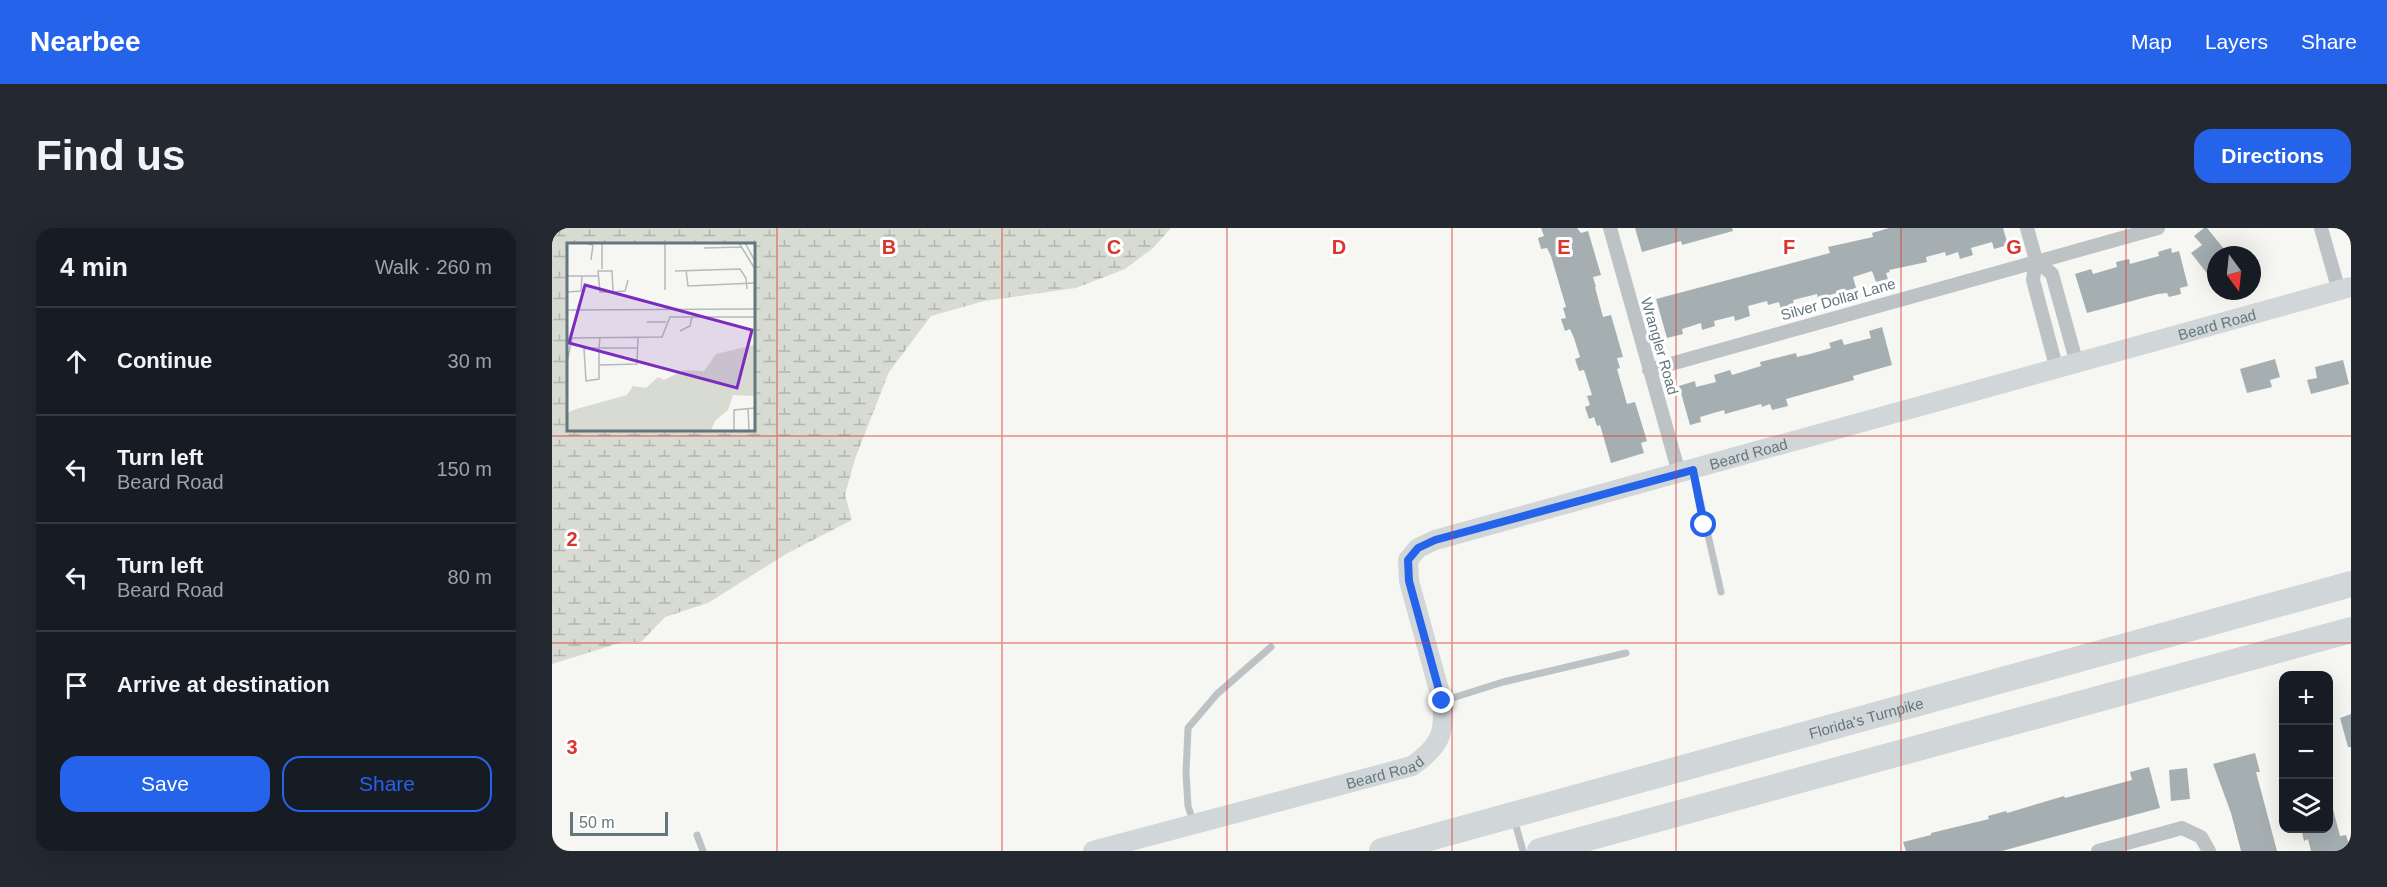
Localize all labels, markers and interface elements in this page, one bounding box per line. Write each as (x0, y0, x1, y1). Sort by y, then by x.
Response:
text: Nearbee (30, 26, 141, 57)
text: Map (2131, 30, 2172, 53)
text: Layers (2205, 30, 2268, 53)
text: Share (2301, 30, 2357, 53)
button: Directions (2194, 129, 2351, 183)
text: Find us (36, 132, 185, 179)
text: B (882, 236, 896, 258)
text: C (1107, 236, 1121, 258)
text: D (1332, 236, 1346, 258)
text: E (1557, 236, 1571, 258)
text: F (1783, 236, 1795, 258)
text: G (2006, 236, 2022, 258)
inset map (567, 243, 754, 430)
north arrow (2207, 246, 2261, 300)
text: 4 min (60, 252, 128, 282)
text: Walk · 260 m (375, 256, 492, 278)
street label: Silver Dollar Lane (1779, 275, 1897, 323)
street label: Wrangler Road (1638, 295, 1682, 397)
street label: Beard Road (2176, 305, 2258, 343)
icon: ahead (60, 345, 93, 378)
text: Continue (117, 348, 212, 373)
text: 30 m (448, 350, 492, 372)
street label: Beard Road (1707, 435, 1789, 472)
text: Turn left (117, 445, 203, 470)
icon: left (60, 453, 93, 486)
text: 150 m (436, 458, 492, 480)
text: Beard Road (117, 471, 224, 493)
route start (1690, 511, 1716, 537)
text: 2 (566, 528, 578, 550)
text: Turn left (117, 553, 203, 578)
icon: left (60, 561, 93, 594)
text: 80 m (448, 566, 492, 588)
text: Beard Road (117, 579, 224, 601)
icon: arrive (60, 669, 93, 702)
map controls (2279, 671, 2333, 833)
button: + (2279, 671, 2333, 725)
text: Arrive at destination (117, 672, 330, 697)
route end (1428, 687, 1454, 713)
street label: Florida's Turnpike (1807, 694, 1925, 742)
button: − (2279, 725, 2333, 779)
text: 3 (566, 736, 578, 758)
street label: Beard Road (1344, 752, 1427, 792)
button: Save (60, 756, 270, 812)
button: Share (282, 756, 492, 812)
button: layers (2279, 779, 2333, 833)
scale bar (570, 809, 668, 836)
text: 50 m (579, 814, 615, 831)

